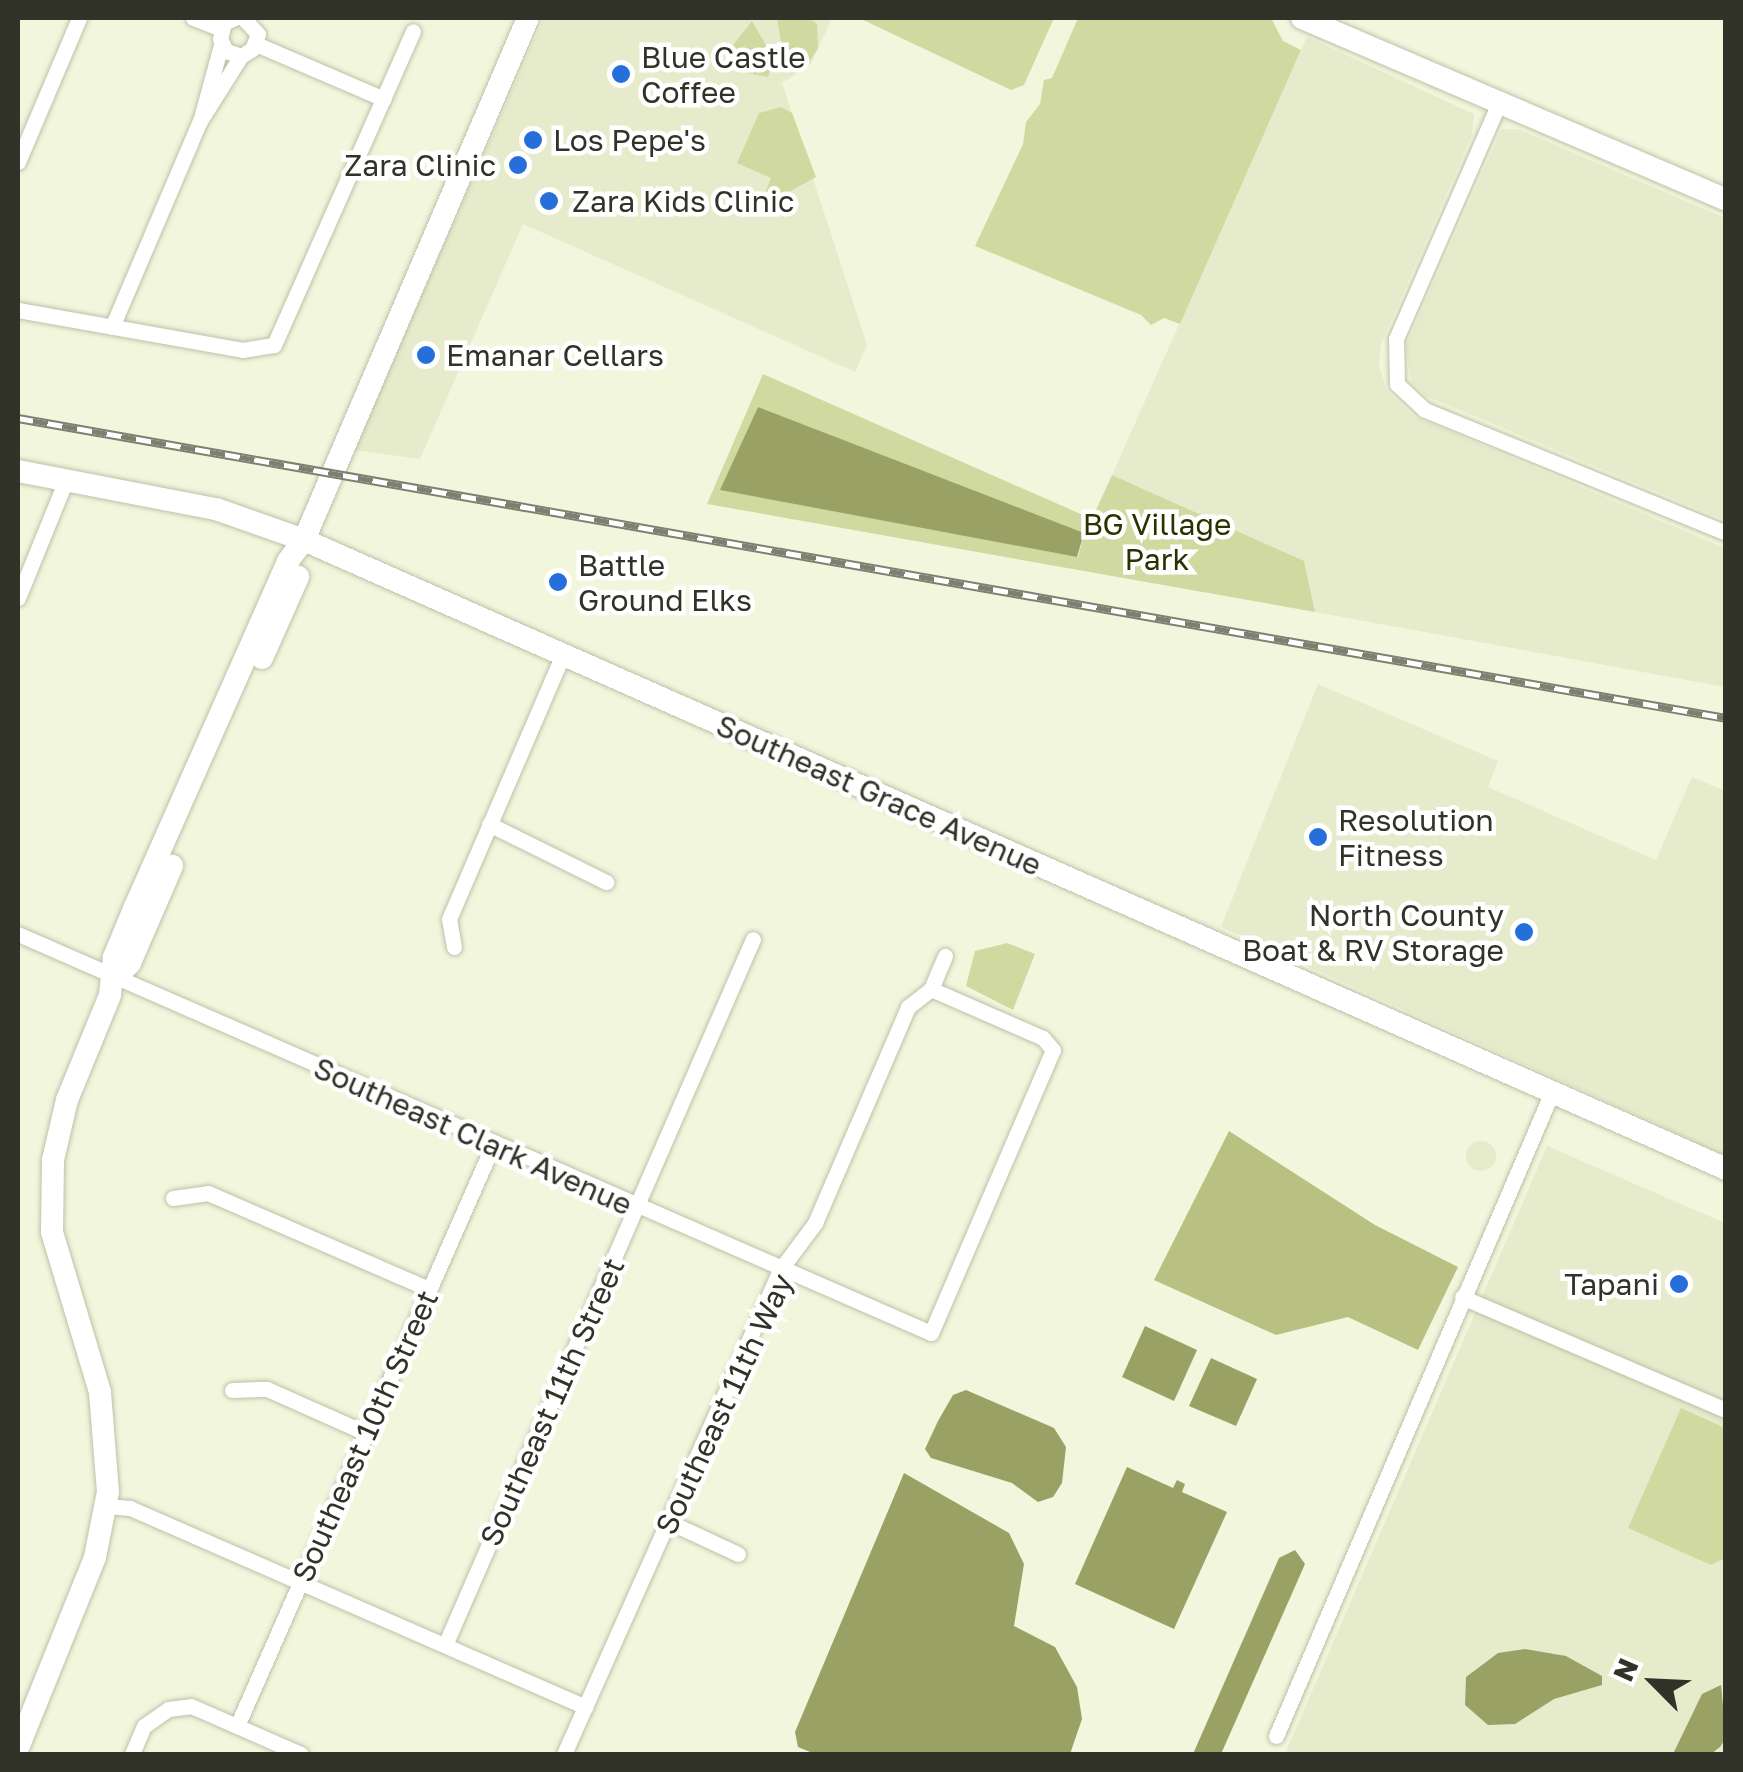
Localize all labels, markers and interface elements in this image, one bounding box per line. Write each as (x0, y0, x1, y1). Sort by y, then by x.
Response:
place label: Blue Castle Coffee (641, 39, 806, 110)
marker: Blue Castle Coffee (610, 63, 632, 85)
place label: Los Pepe's (553, 122, 706, 158)
marker: Los Pepe's (522, 129, 544, 151)
place label: Zara Clinic (344, 147, 496, 183)
marker: Zara Clinic (505, 152, 531, 178)
place label: Zara Kids Clinic (572, 183, 794, 219)
marker: Zara Kids Clinic (536, 188, 562, 214)
place label: Emanar Cellars (446, 337, 664, 373)
marker: Emanar Cellars (415, 344, 437, 366)
park label: BG Village Park (1083, 506, 1231, 576)
place label: Battle Ground Elks (578, 547, 752, 618)
marker: Battle Ground Elks (547, 571, 569, 593)
street label: Southeast Grace Avenue (711, 707, 1047, 883)
place label: Resolution Fitness (1338, 802, 1494, 872)
marker: Resolution Fitness (1307, 826, 1329, 848)
place label: North County Boat & RV Storage (1242, 897, 1504, 968)
marker: North County Boat & RV Storage (1513, 921, 1535, 943)
street label: Southeast Clark Avenue (308, 1049, 638, 1223)
street label: Southeast 11th Street (472, 1252, 632, 1552)
place label: Tapani (1564, 1266, 1659, 1302)
street label: Southeast 11th Way (648, 1268, 800, 1540)
marker: Tapani (1668, 1273, 1690, 1295)
street label: Southeast 10th Street (284, 1285, 446, 1587)
north arrow (1603, 1632, 1703, 1732)
text: N (1606, 1653, 1645, 1686)

